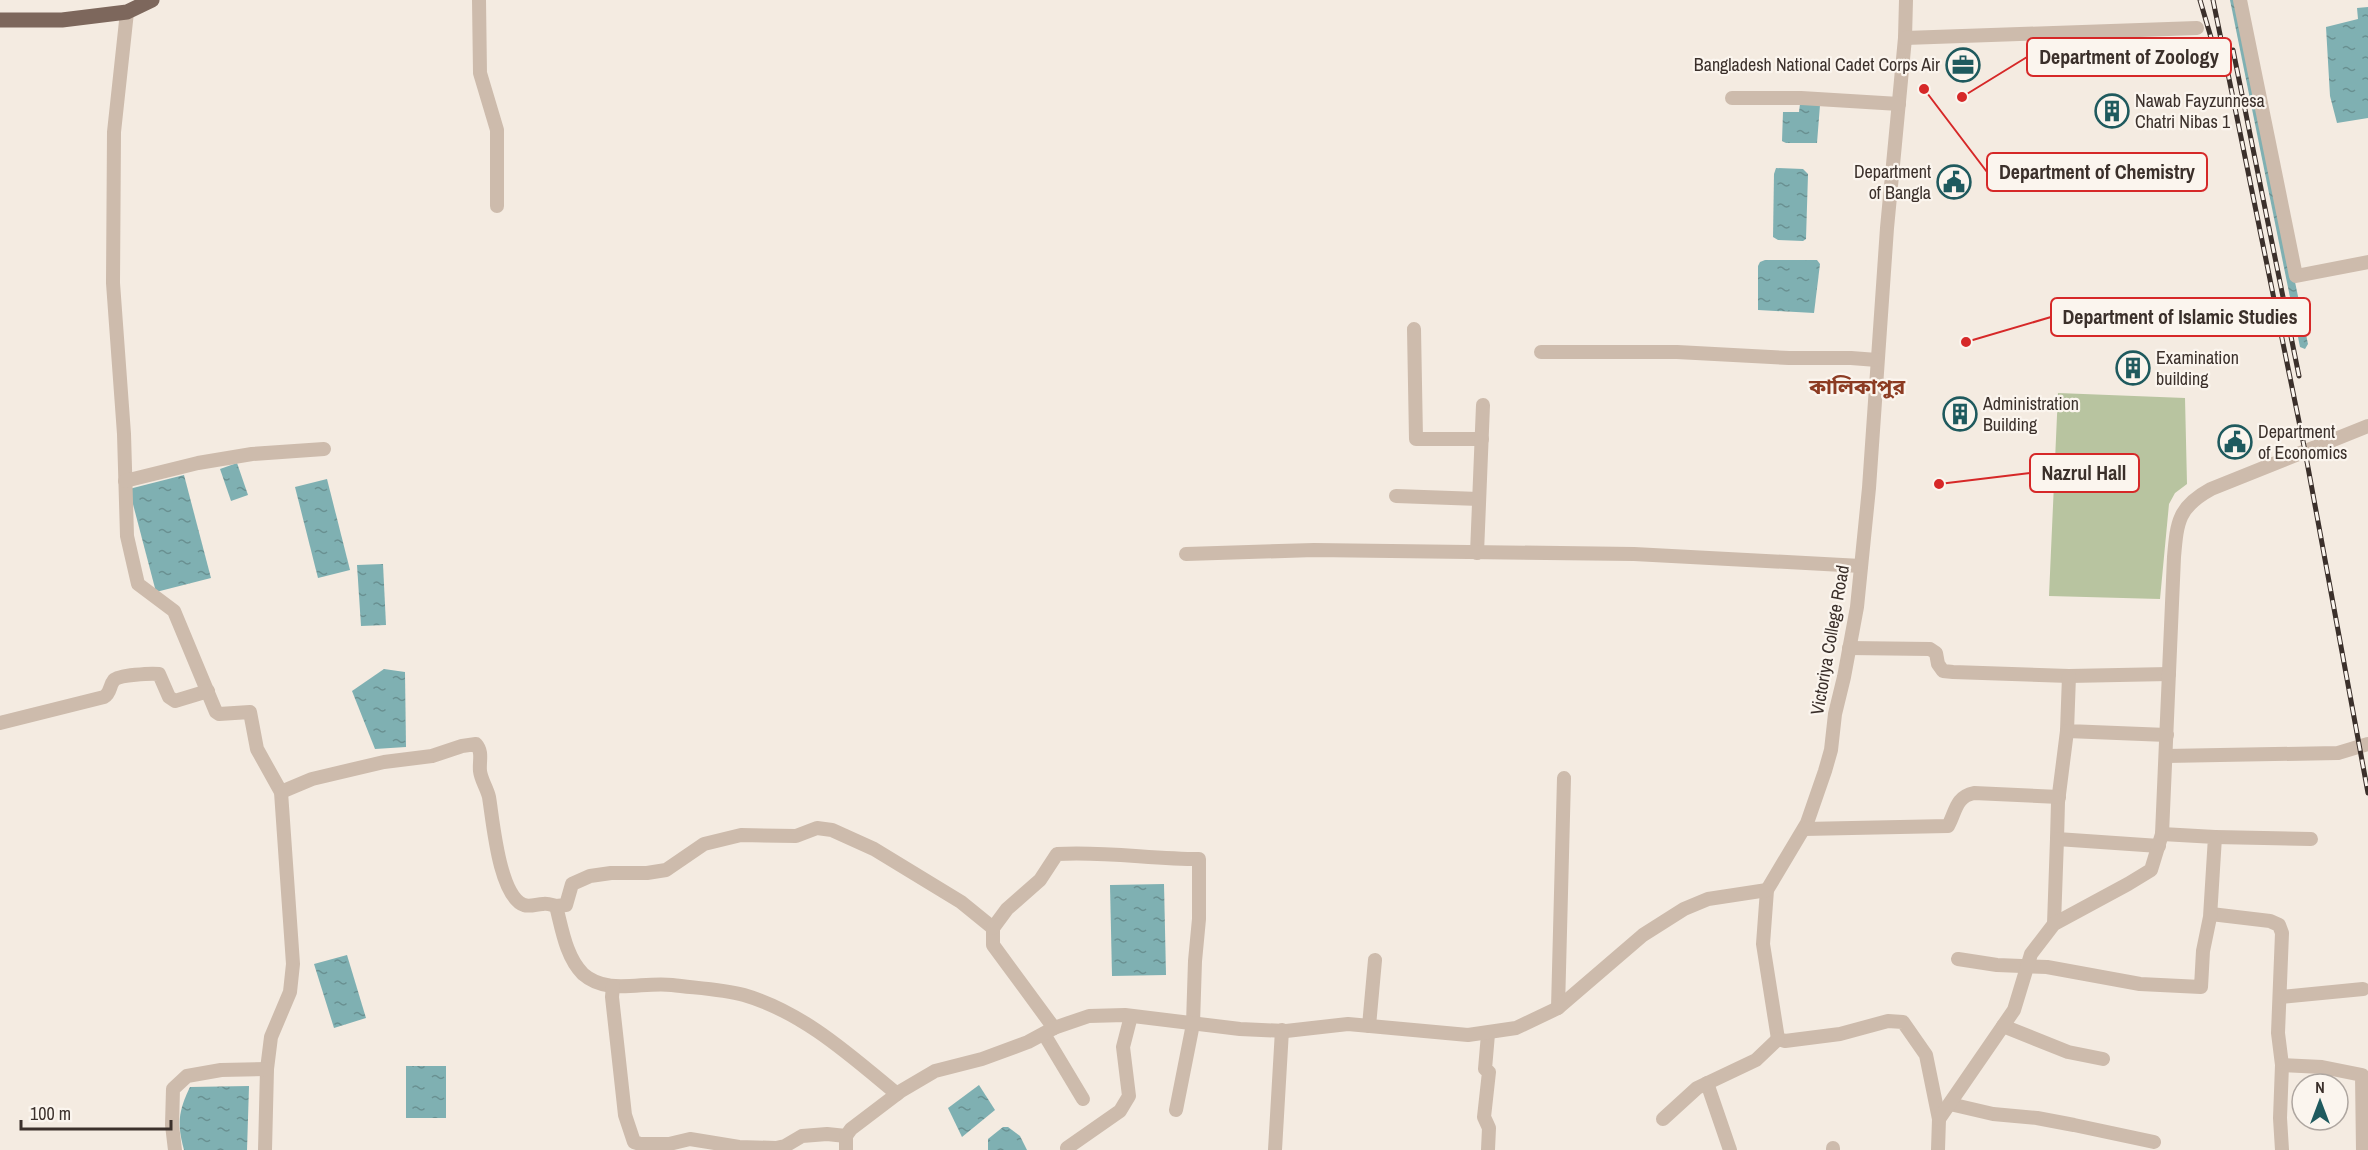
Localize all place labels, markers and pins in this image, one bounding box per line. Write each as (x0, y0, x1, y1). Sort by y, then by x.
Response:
callout: Department of Zoology (2027, 38, 2231, 76)
office icon: Bangladesh National Cadet Corps Air (1945, 47, 1981, 83)
place label: Bangladesh National Cadet Corps Air (1694, 52, 1940, 77)
place label: Nawab Fayzunnesa Chatri Nibas 1 (2135, 88, 2265, 134)
building icon: Nawab Fayzunnesa Chatri Nibas 1 (2094, 93, 2130, 129)
callout: Department of Chemistry (1987, 153, 2207, 191)
place label: Department of Bangla (1854, 159, 1931, 205)
public building icon: Department of Bangla (1936, 164, 1972, 200)
callout: Department of Islamic Studies (2051, 298, 2310, 336)
place label: Examination building (2156, 345, 2239, 391)
building icon: Examination building (2115, 350, 2151, 386)
place label: Administration Building (1982, 391, 2079, 437)
building icon: Administration Building (1942, 396, 1978, 432)
place label: Department of Economics (2258, 419, 2347, 465)
public building icon: Department of Economics (2217, 424, 2253, 460)
callout: Nazrul Hall (2030, 454, 2139, 492)

